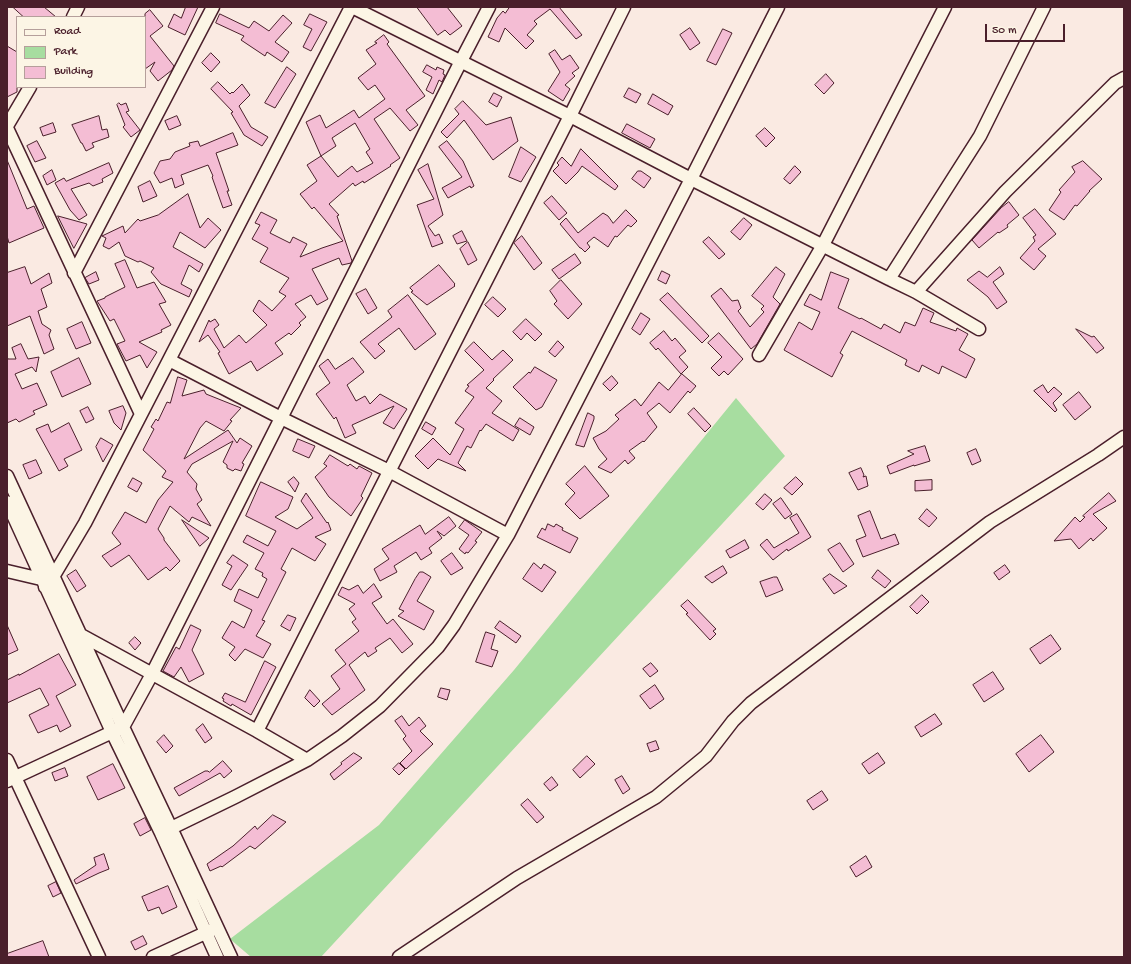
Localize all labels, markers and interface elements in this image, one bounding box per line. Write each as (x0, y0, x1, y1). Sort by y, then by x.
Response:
legend (16, 16, 146, 88)
scale bar (987, 16, 1067, 42)
text: 50 m (992, 24, 1017, 38)
text: Road (54, 25, 80, 39)
text: Park (54, 45, 77, 59)
text: Building (54, 65, 93, 79)

